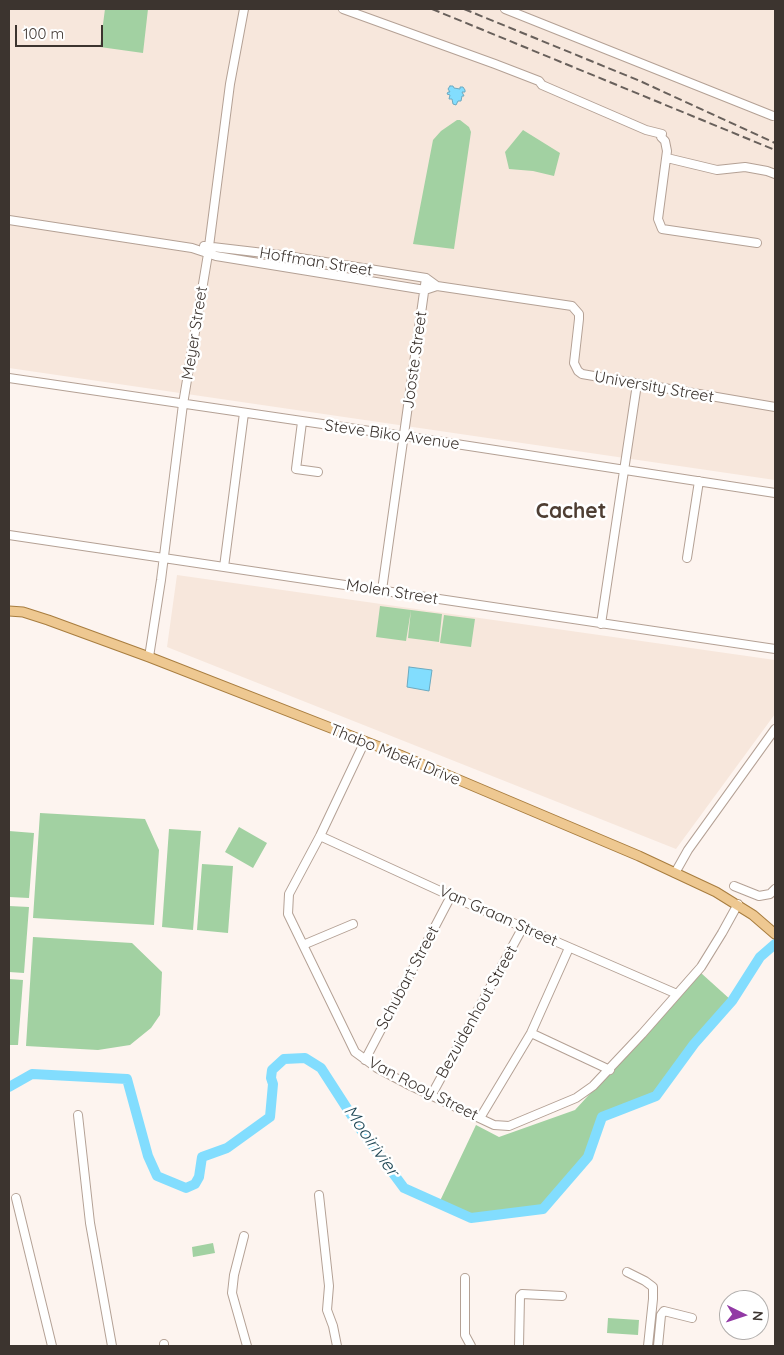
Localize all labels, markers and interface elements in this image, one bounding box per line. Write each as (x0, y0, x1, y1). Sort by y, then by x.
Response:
scale bar (18, 15, 105, 47)
text: 100 m (23, 24, 64, 43)
street label: Hoffman Street (258, 244, 374, 280)
street label: Meyer Street (178, 285, 212, 381)
street label: Jooste Street (399, 310, 431, 410)
street label: University Street (593, 367, 715, 407)
street label: Steve Biko Avenue (323, 416, 461, 454)
district label: Cachet (536, 499, 606, 525)
street label: Molen Street (345, 575, 439, 609)
street label: Thabo Mbeki Drive (327, 720, 463, 790)
street label: Van Graan Street (436, 881, 560, 951)
street label: Schubart Street (373, 923, 443, 1033)
street label: Bezuidenhout Street (432, 942, 522, 1082)
street label: Van Rooy Street (365, 1053, 481, 1125)
water label: Mooirivier (339, 1101, 403, 1181)
north arrow (719, 1290, 769, 1340)
text: N (749, 1310, 767, 1322)

